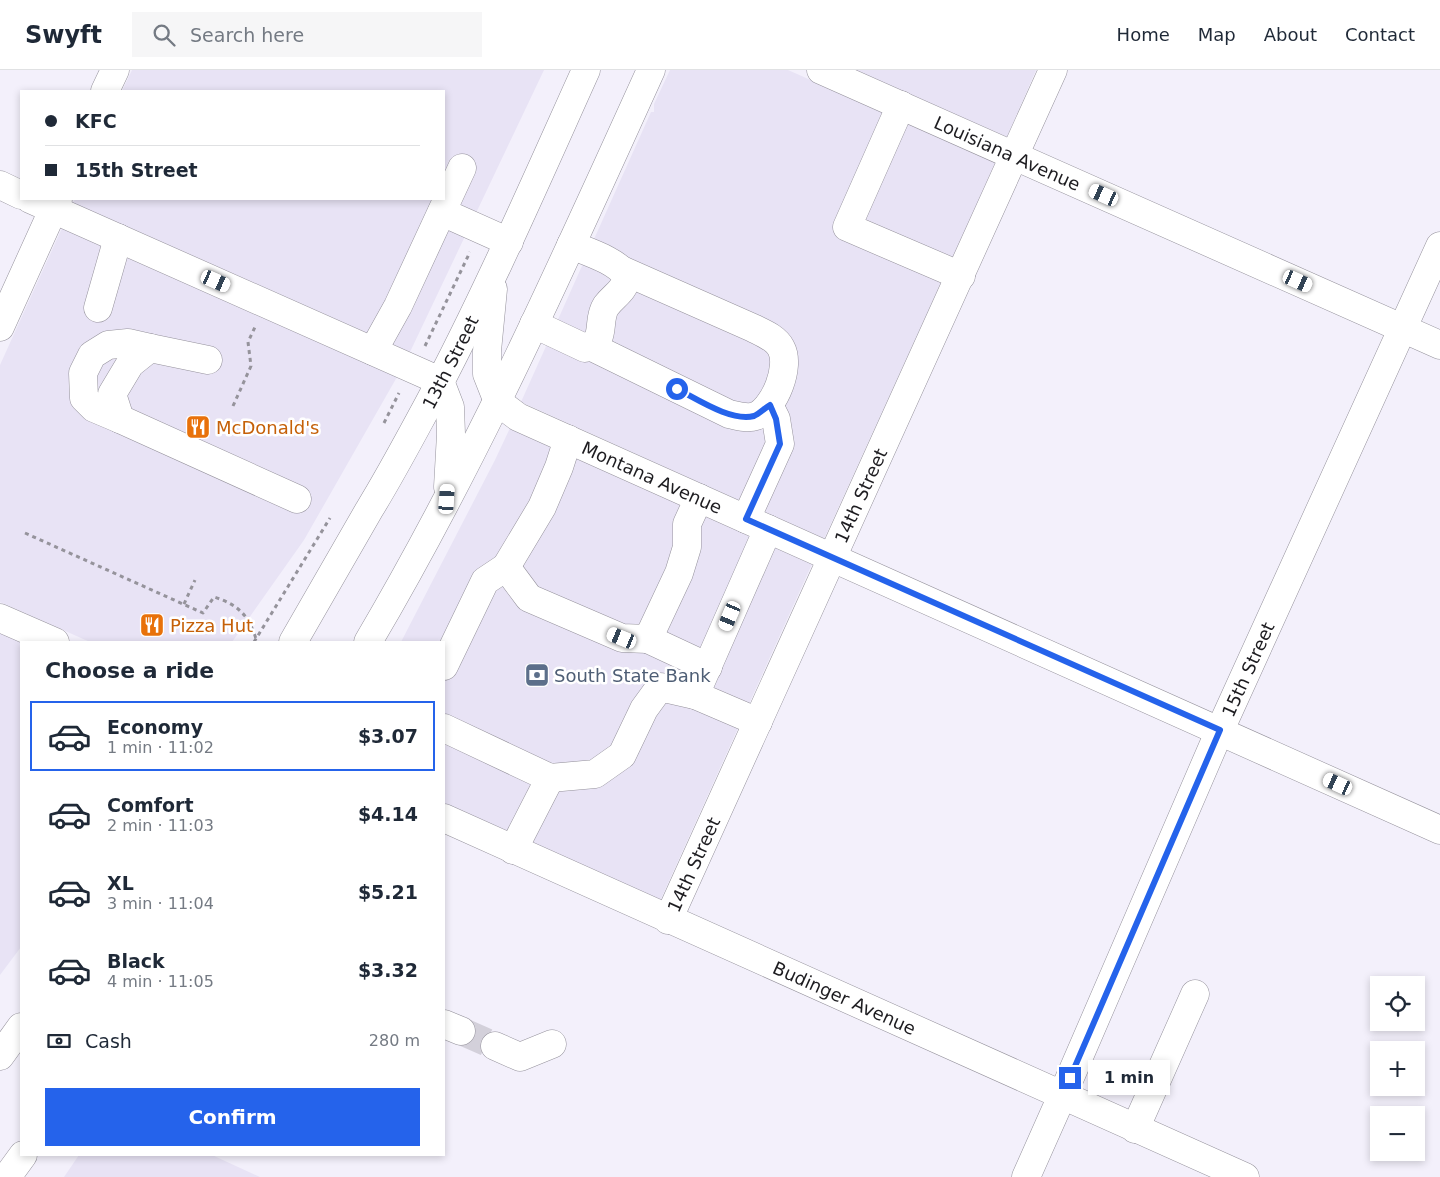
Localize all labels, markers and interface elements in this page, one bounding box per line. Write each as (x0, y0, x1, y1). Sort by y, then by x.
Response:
search box (132, 12, 482, 57)
text: Swyft (25, 21, 102, 49)
icon: search (150, 21, 178, 49)
text: Search here (190, 24, 304, 46)
text: Home (1117, 24, 1170, 45)
text: Map (1198, 24, 1236, 45)
text: About (1264, 24, 1317, 45)
text: Contact (1345, 24, 1415, 45)
text: KFC (75, 110, 117, 132)
street label: Louisiana Avenue (931, 111, 1084, 194)
text: 15th Street (75, 159, 198, 181)
car (1087, 182, 1120, 208)
car (199, 268, 232, 294)
car (1281, 268, 1314, 294)
street label: 13th Street (417, 312, 482, 412)
route start (666, 378, 688, 400)
restaurant icon: McDonald's (185, 414, 211, 440)
place label: McDonald's (216, 417, 320, 438)
street label: Montana Avenue (579, 437, 725, 518)
street label: 14th Street (830, 445, 891, 546)
car (438, 484, 455, 514)
car (717, 599, 742, 633)
restaurant icon: Pizza Hut (139, 612, 165, 638)
place label: Pizza Hut (170, 615, 253, 636)
street label: 15th Street (1217, 619, 1278, 720)
car (605, 625, 638, 651)
text: Choose a ride (45, 658, 214, 683)
bank icon: South State Bank (524, 662, 550, 688)
place label: South State Bank (554, 665, 711, 686)
icon: car (47, 714, 92, 759)
text: Economy (107, 716, 203, 738)
text: $3.07 (358, 725, 418, 747)
text: 1 min · 11:02 (107, 738, 214, 757)
car (1321, 771, 1354, 797)
icon: car (47, 792, 92, 837)
text: Comfort (107, 794, 194, 816)
text: $4.14 (358, 803, 418, 825)
street label: 14th Street (663, 814, 724, 915)
text: 2 min · 11:03 (107, 816, 214, 835)
icon: car (47, 870, 92, 915)
text: XL (107, 872, 134, 894)
text: $5.21 (358, 881, 418, 903)
text: 3 min · 11:04 (107, 894, 214, 913)
icon: car (47, 948, 92, 993)
text: Black (107, 950, 165, 972)
street label: Budinger Avenue (770, 956, 919, 1039)
text: $3.32 (358, 959, 418, 981)
text: 4 min · 11:05 (107, 972, 214, 991)
map controls (1370, 976, 1425, 1161)
button: locate (1370, 976, 1425, 1031)
icon: cash (45, 1027, 73, 1055)
text: Cash (85, 1030, 132, 1052)
text: 280 m (369, 1031, 420, 1050)
button: + (1370, 1041, 1425, 1096)
callout: 1 min (1088, 1060, 1170, 1096)
route end (1059, 1067, 1081, 1089)
text: 1 min (1104, 1068, 1154, 1087)
button: Confirm (45, 1088, 420, 1146)
button: − (1370, 1106, 1425, 1161)

